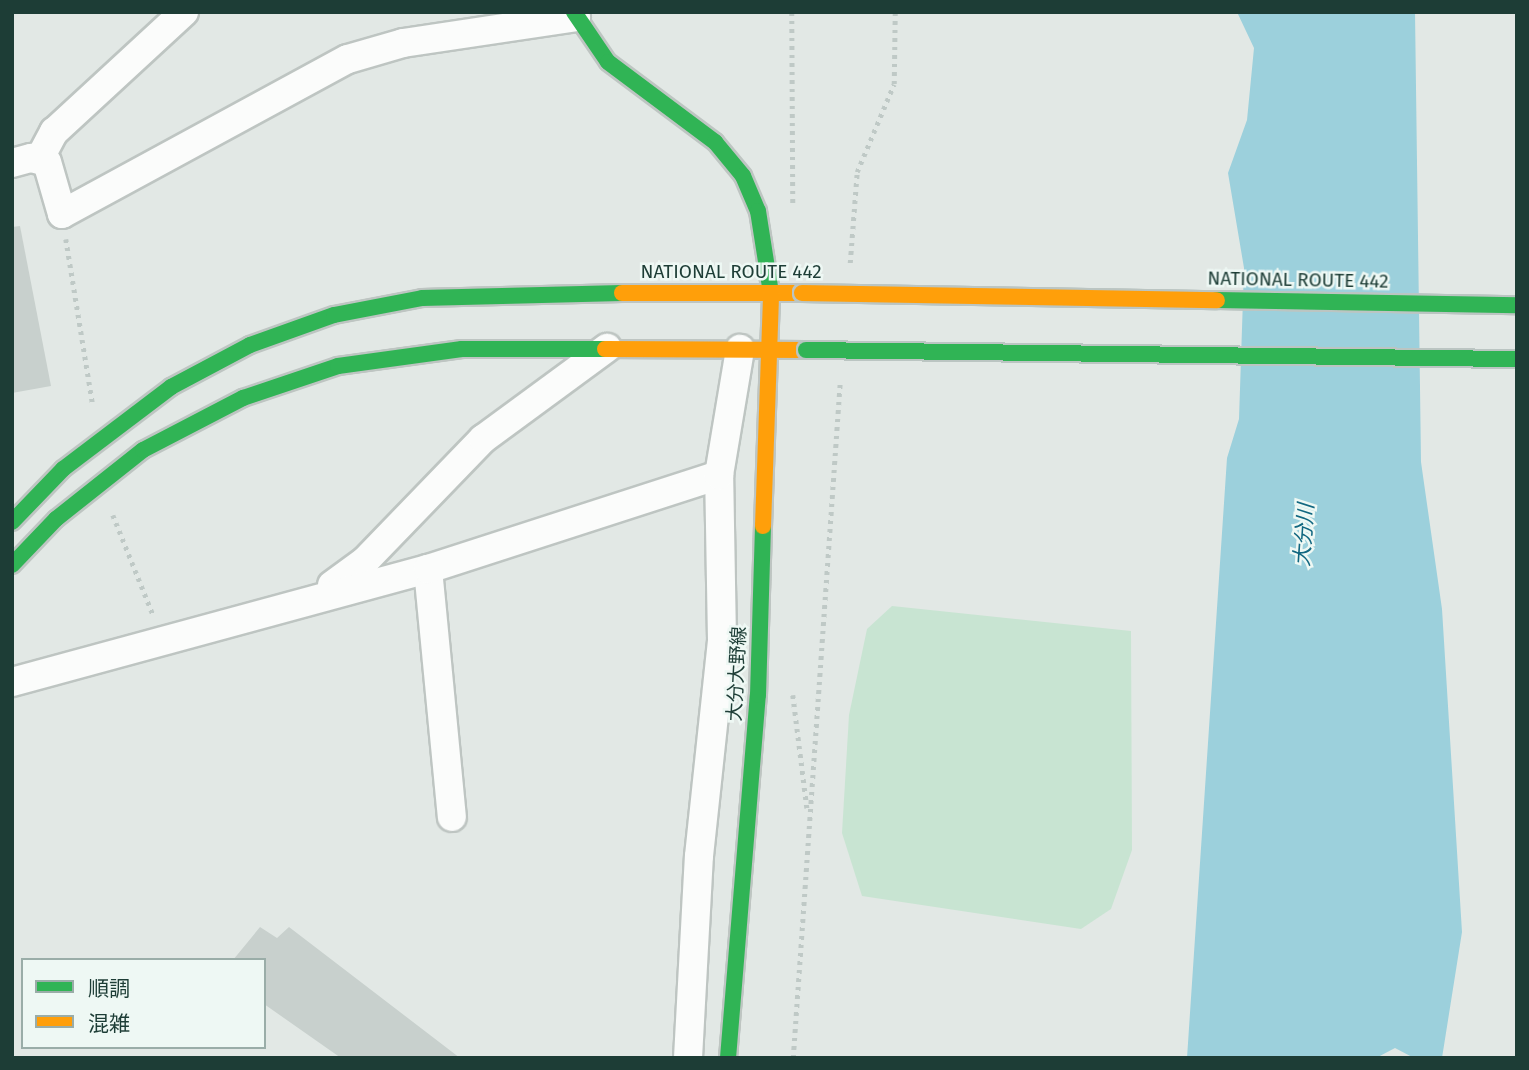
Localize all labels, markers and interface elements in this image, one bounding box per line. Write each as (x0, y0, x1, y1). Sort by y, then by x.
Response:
street label: NATIONAL ROUTE 442 (640, 261, 822, 283)
street label: NATIONAL ROUTE 442 (1207, 267, 1389, 293)
water label: 大分川 (1289, 503, 1319, 567)
street label: 大分大野線 (723, 626, 751, 722)
legend (21, 958, 266, 1049)
text: 順調 (88, 976, 130, 1002)
text: 混雑 (88, 1011, 130, 1037)

